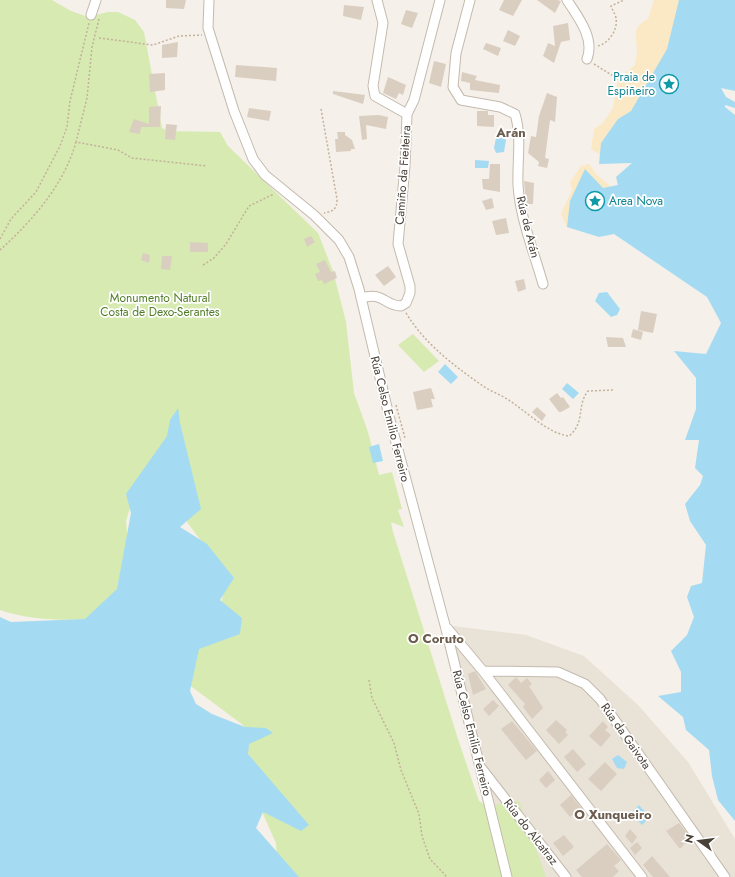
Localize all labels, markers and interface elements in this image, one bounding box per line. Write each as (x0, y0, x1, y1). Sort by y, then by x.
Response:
place label: Praia de Espiñeiro (608, 68, 655, 100)
place icon: Praia de Espiñeiro (658, 73, 680, 95)
district label: Arán (495, 123, 526, 142)
street label: Camiño da Fieiteira (391, 124, 415, 225)
place icon: Area Nova (584, 190, 606, 212)
place label: Area Nova (609, 192, 663, 210)
street label: Rúa de Arán (512, 194, 544, 260)
park label: Monumento Natural Costa de Dexo-Serantes (100, 289, 220, 321)
street label: Rúa Celso Emilio Ferreiro (366, 354, 414, 484)
district label: O Coruto (408, 629, 464, 648)
street label: Rúa Celso Emilio Ferreiro (448, 668, 496, 798)
street label: Rúa da Gaivota (597, 699, 656, 773)
street label: Rúa do Alcatraz (499, 795, 563, 869)
district label: O Xunqueiro (574, 805, 652, 824)
north arrow (679, 821, 719, 861)
text: N (680, 832, 698, 845)

